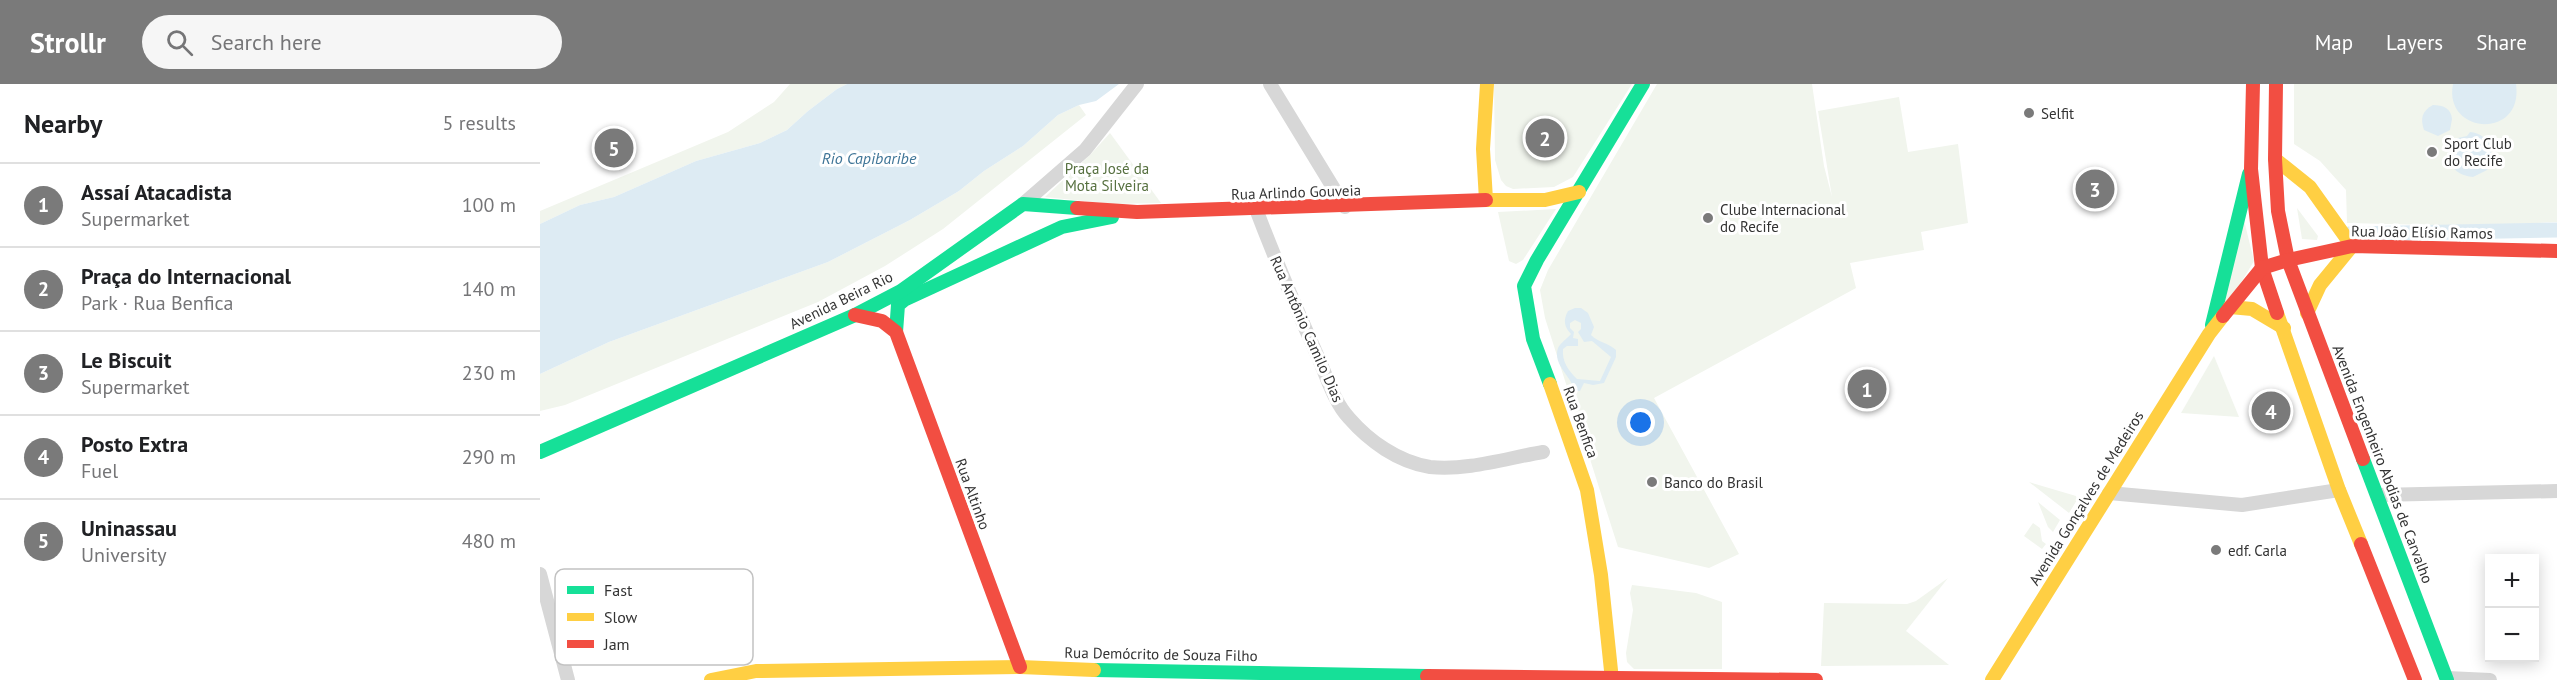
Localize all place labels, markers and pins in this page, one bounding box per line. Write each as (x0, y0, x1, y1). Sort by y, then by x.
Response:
place label: Selfit (2041, 104, 2074, 123)
marker: Selfit (2022, 106, 2036, 120)
pin: 2 (1526, 116, 1564, 160)
pin: 5 (594, 126, 634, 170)
place label: Sport Club do Recife (2444, 134, 2512, 170)
marker: Sport Club do Recife (2425, 145, 2439, 159)
pin: 3 (2076, 166, 2114, 212)
place label: Clube Internacional do Recife (1720, 200, 1846, 236)
marker: Clube Internacional do Recife (1701, 211, 1715, 225)
pin: 1 (1848, 366, 1886, 412)
pin: 4 (2252, 388, 2290, 434)
place label: Banco do Brasil (1664, 473, 1764, 492)
marker: Banco do Brasil (1645, 475, 1659, 489)
place label: edf. Carla (2228, 541, 2287, 560)
marker: edf. Carla (2209, 543, 2223, 557)

